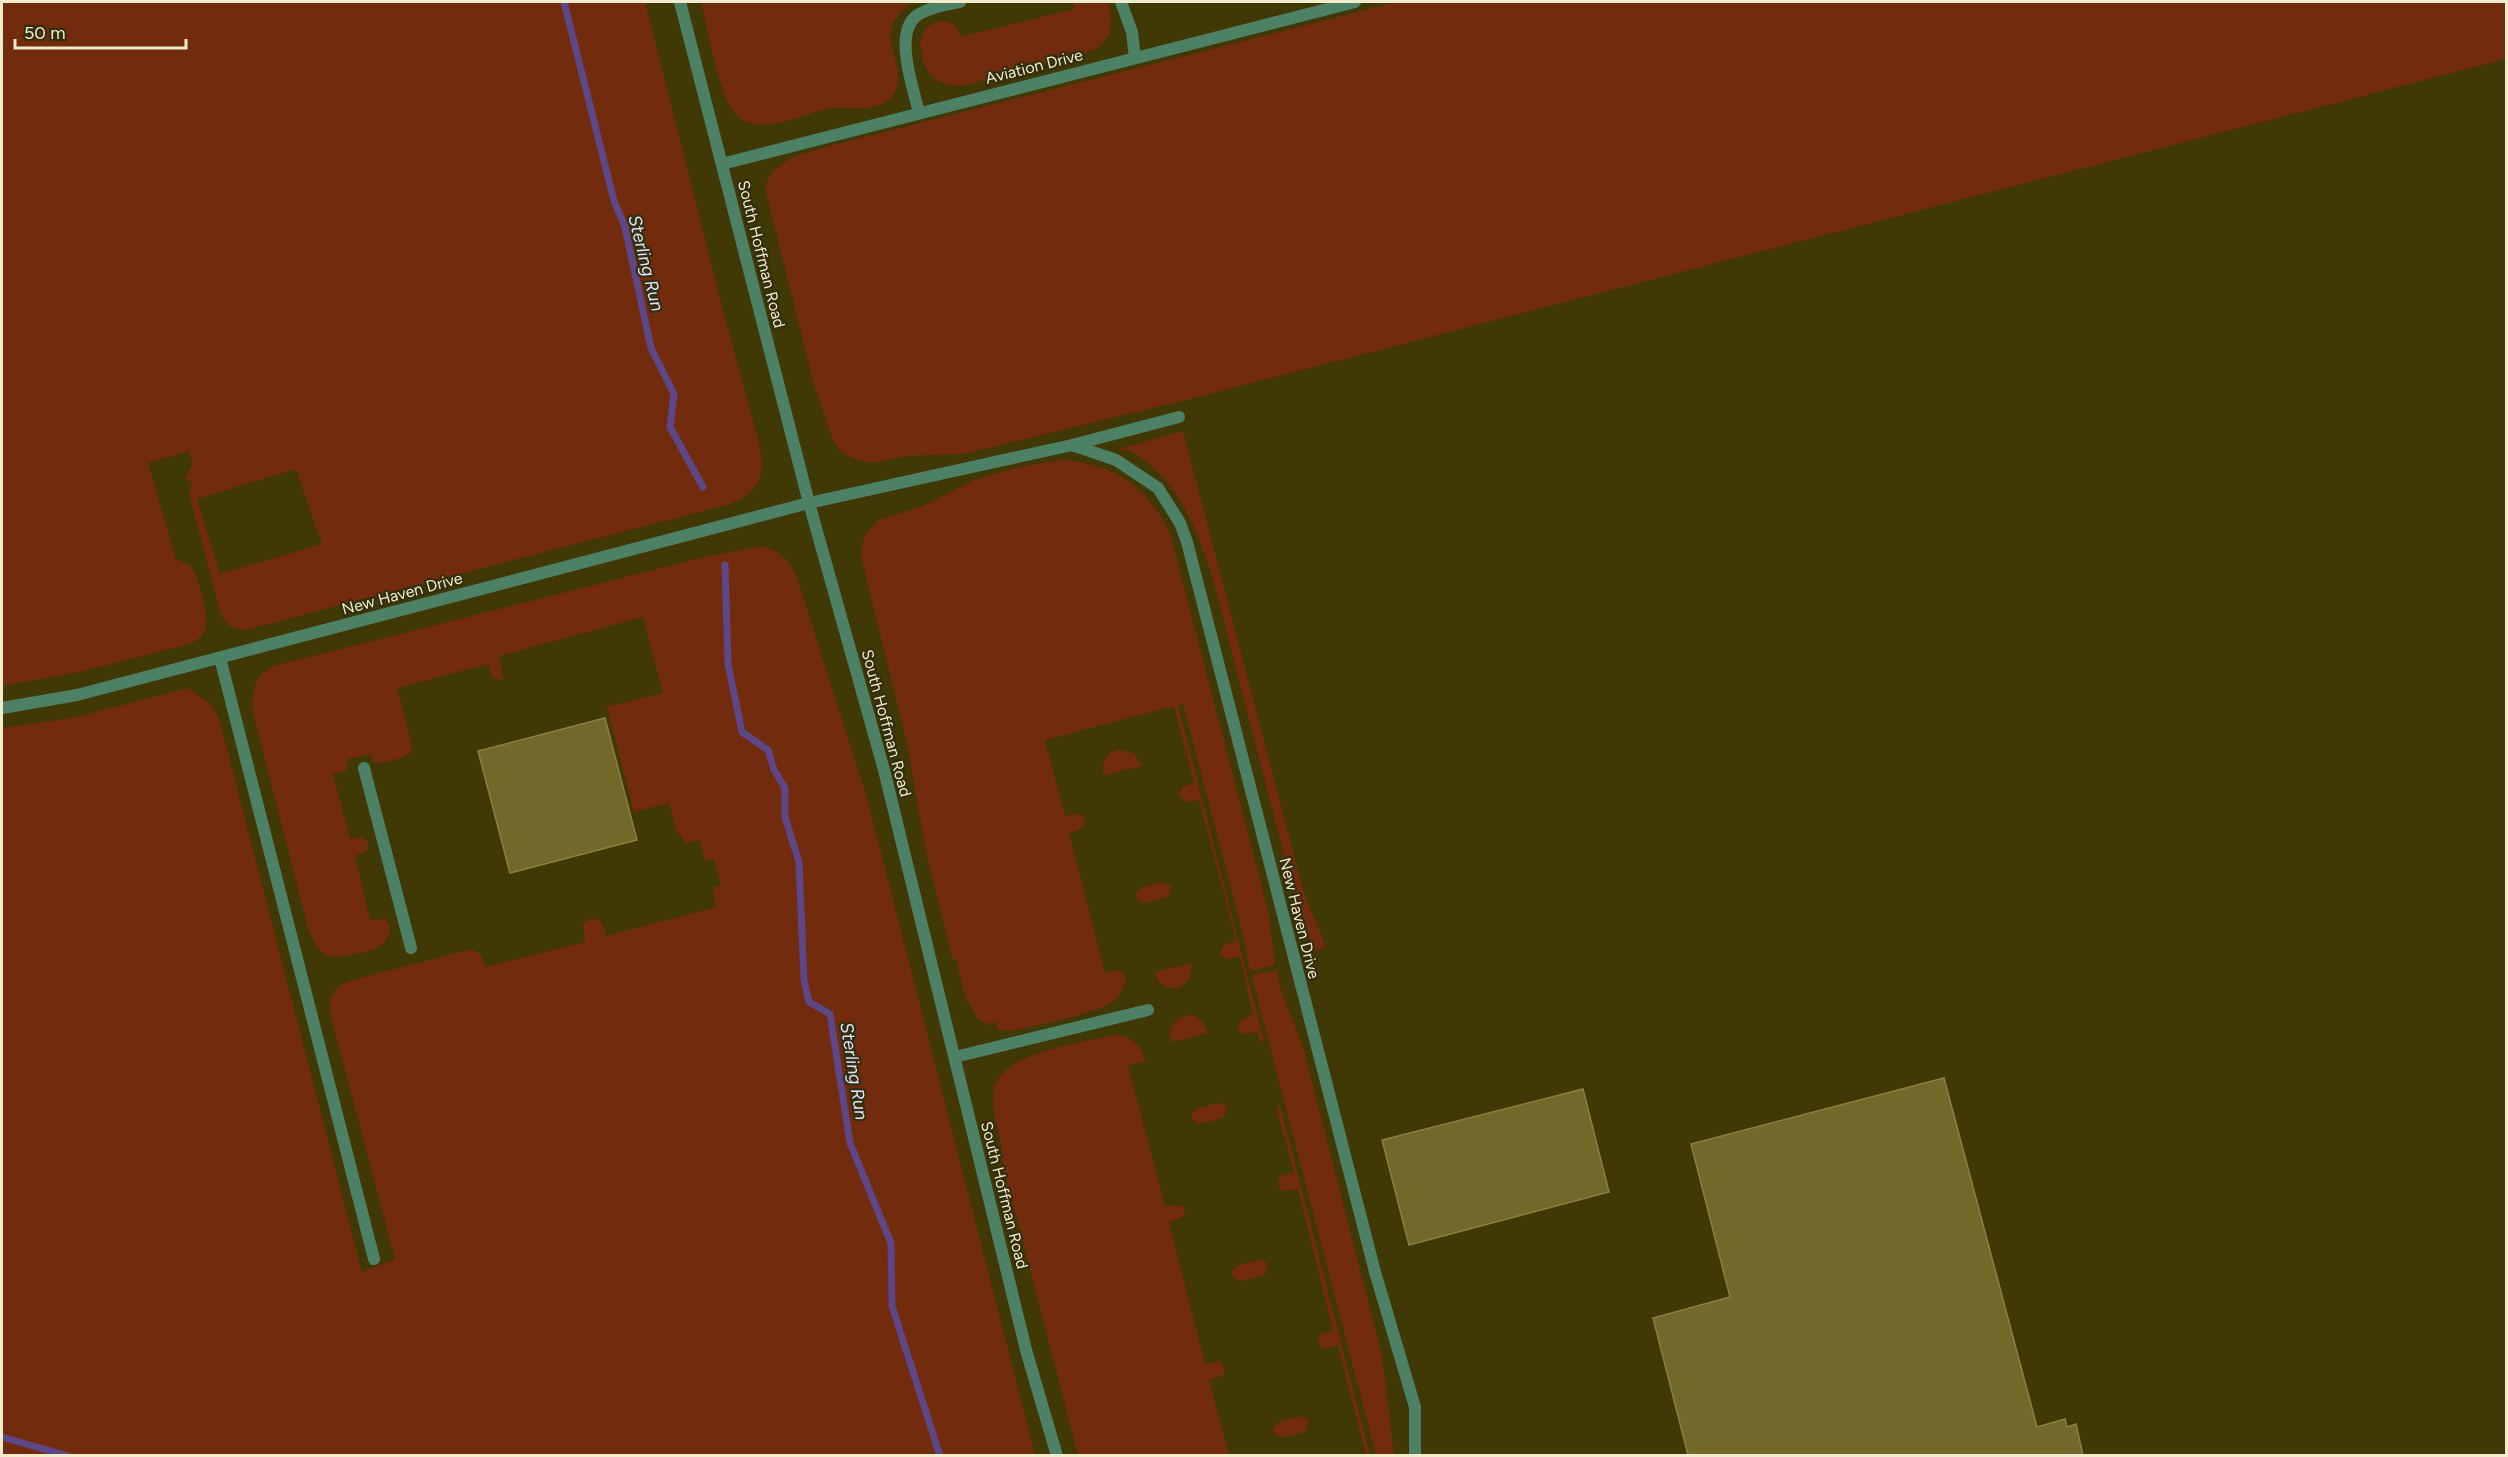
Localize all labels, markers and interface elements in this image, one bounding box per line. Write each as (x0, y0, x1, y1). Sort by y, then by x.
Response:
scale bar (15, 12, 186, 50)
text: 50 m (24, 22, 66, 44)
street label: Aviation Drive (983, 45, 1085, 88)
street label: South Hoffman Road (734, 178, 789, 330)
water label: Sterling Run (623, 213, 669, 313)
street label: New Haven Drive (340, 568, 465, 619)
street label: South Hoffman Road (858, 647, 915, 799)
street label: New Haven Drive (1275, 856, 1324, 981)
water label: Sterling Run (835, 1021, 873, 1121)
street label: South Hoffman Road (977, 1119, 1032, 1271)

